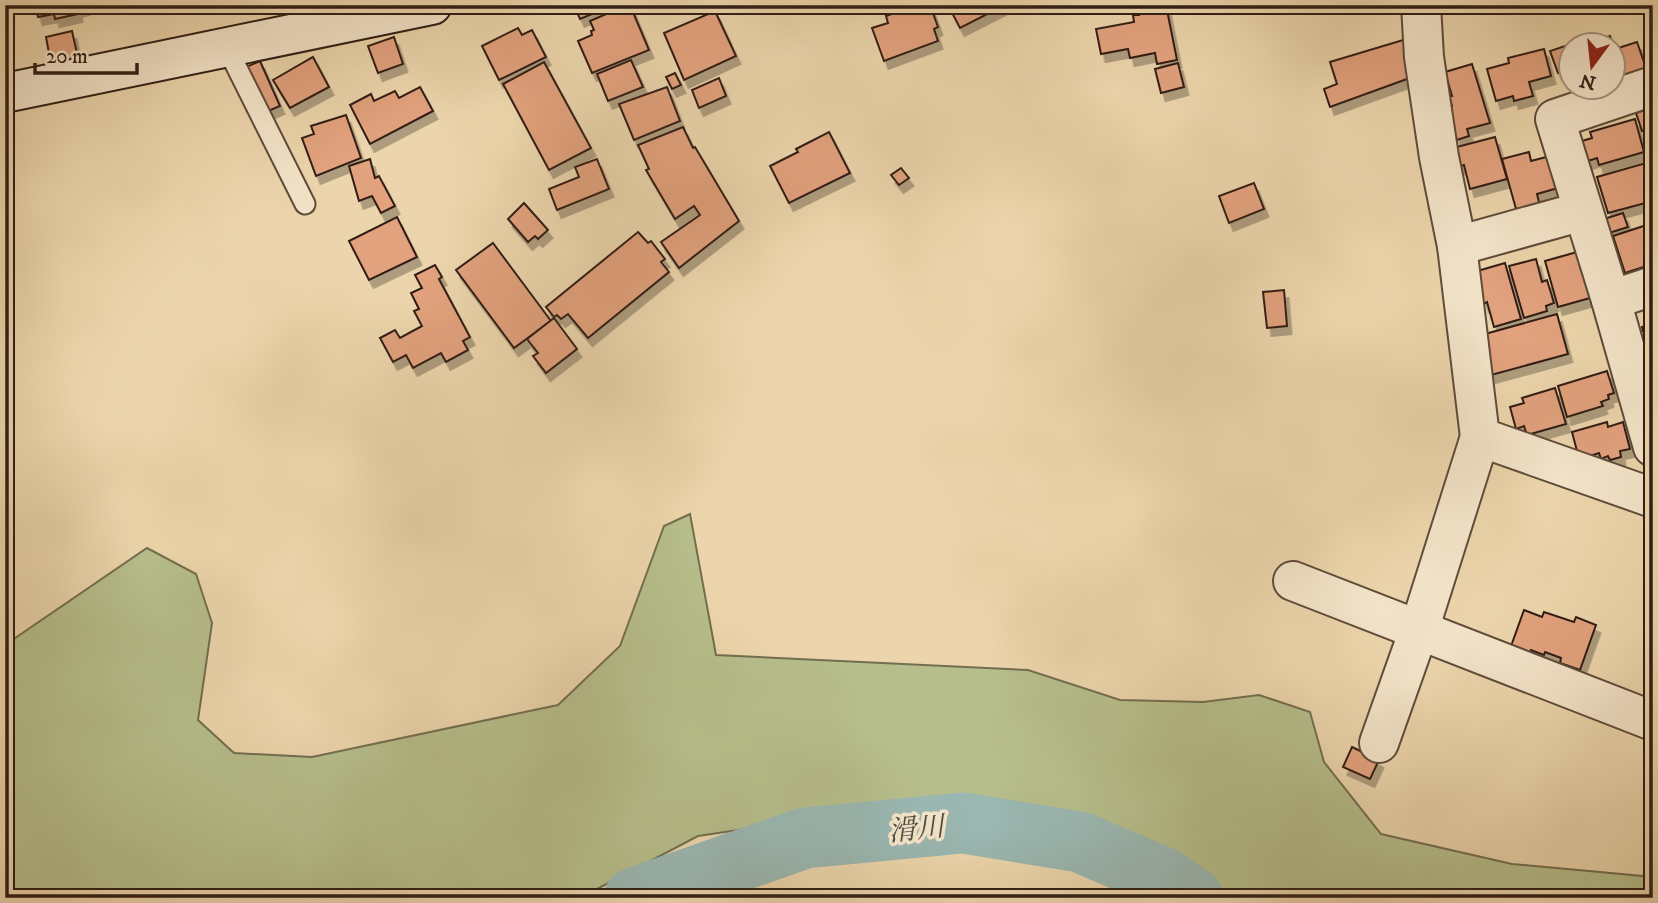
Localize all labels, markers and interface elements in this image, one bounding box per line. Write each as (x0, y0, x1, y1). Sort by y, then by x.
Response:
scale bar (35, 32, 136, 76)
north arrow (1556, 32, 1626, 102)
text: 20 m (46, 44, 88, 70)
text: N (1577, 68, 1599, 94)
water label: 滑川 (886, 809, 949, 850)

